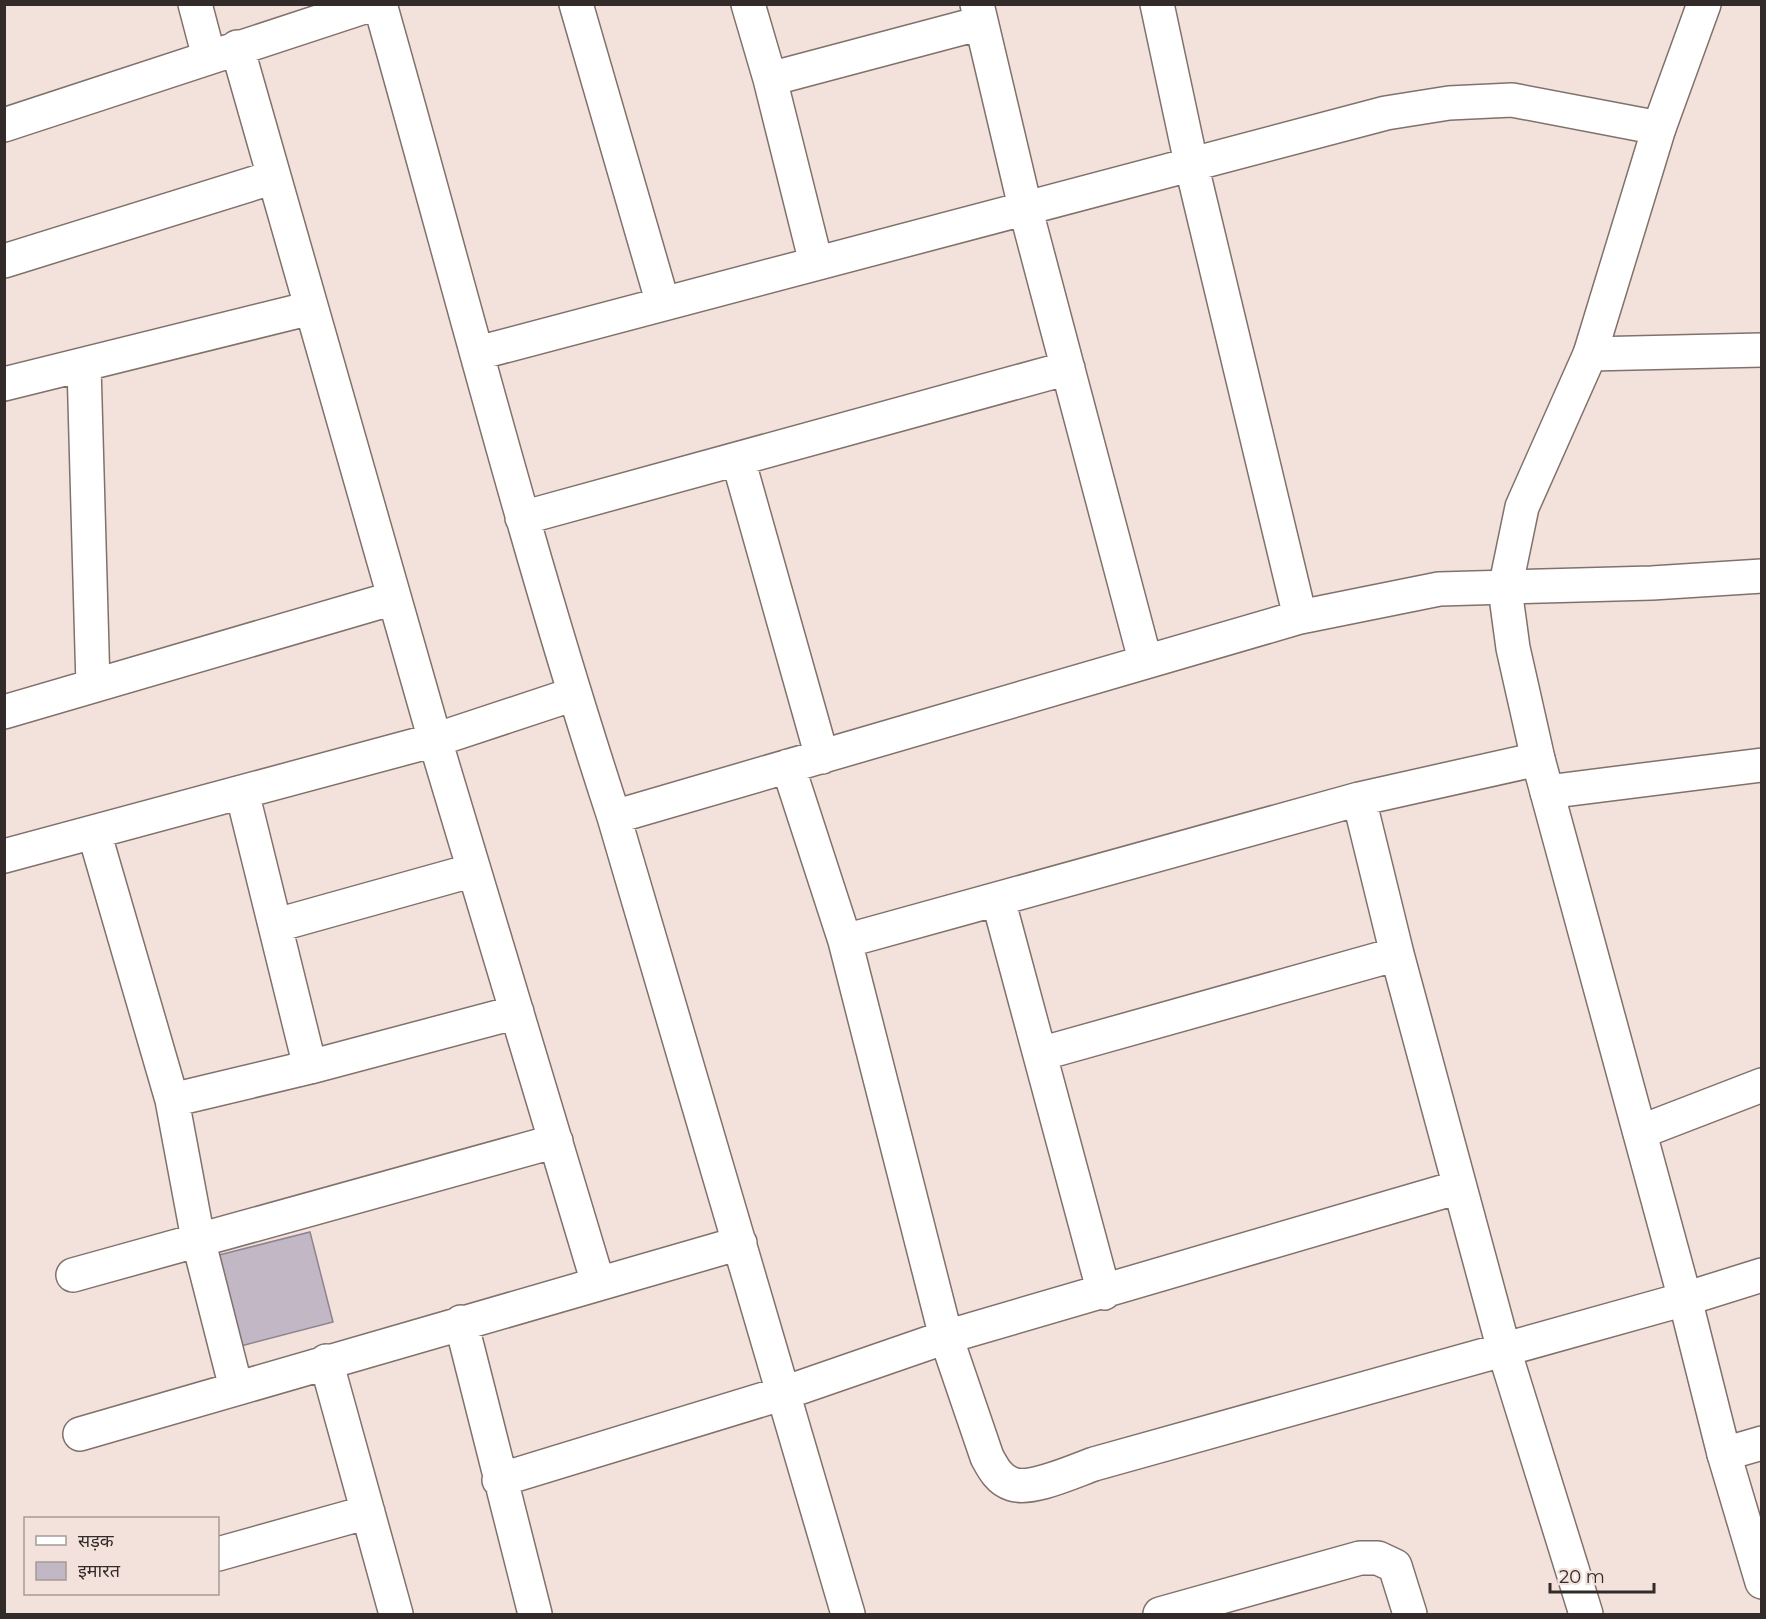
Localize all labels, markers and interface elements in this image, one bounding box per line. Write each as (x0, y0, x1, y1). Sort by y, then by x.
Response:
legend (24, 1517, 219, 1595)
text: सड़क (78, 1530, 115, 1552)
scale bar (1550, 1556, 1654, 1594)
text: इमारत (78, 1560, 121, 1582)
text: 20 m (1559, 1566, 1605, 1588)

